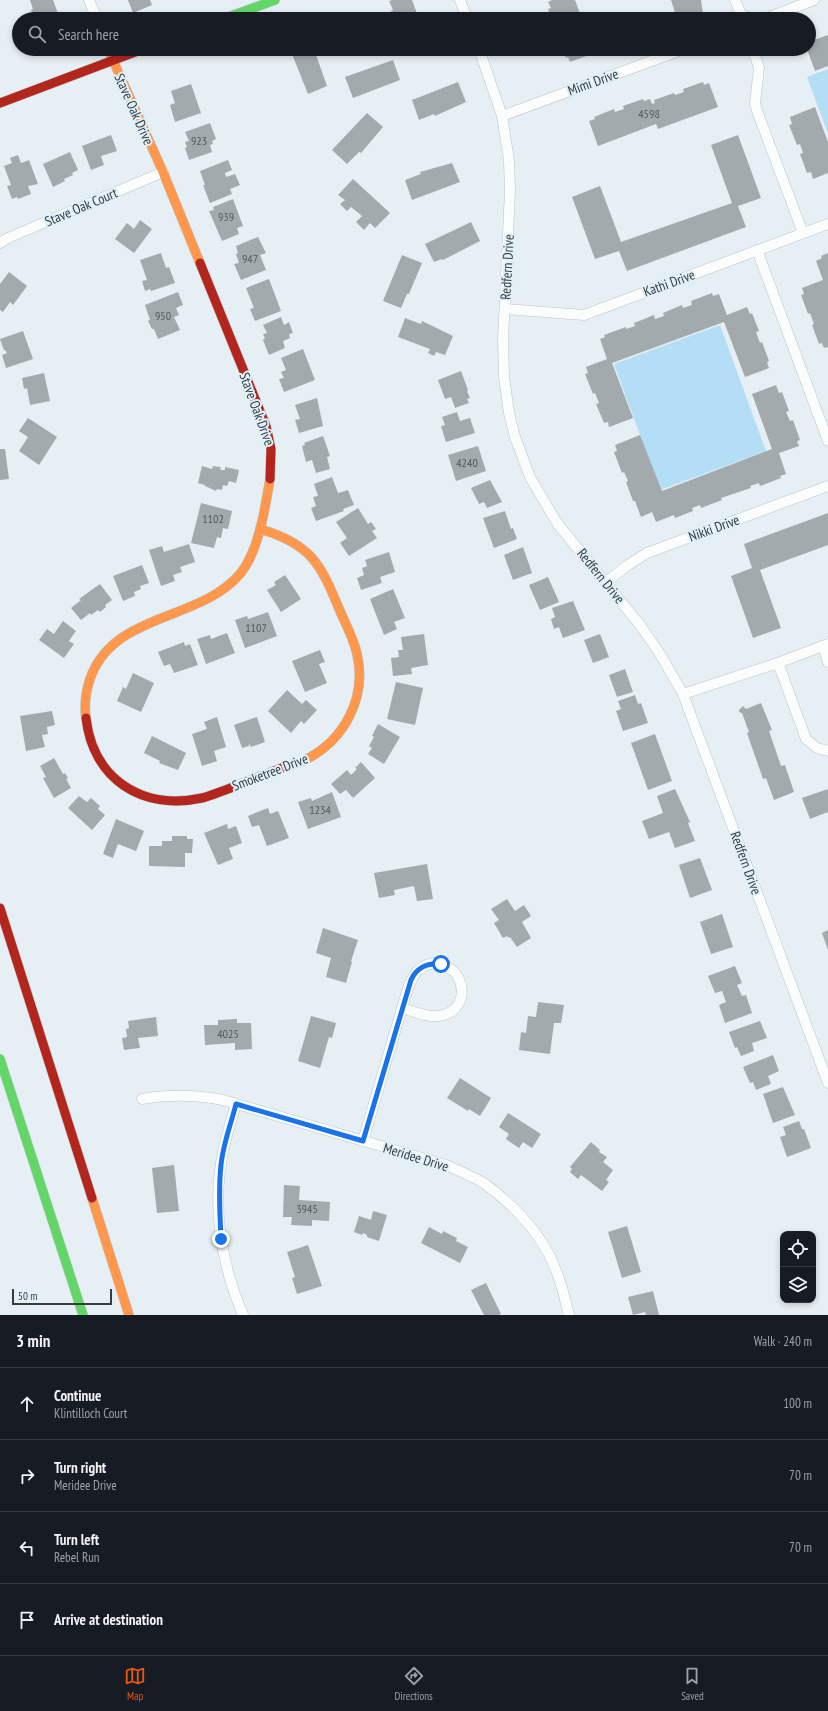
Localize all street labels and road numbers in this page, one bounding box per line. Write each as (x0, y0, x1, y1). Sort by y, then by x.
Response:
street label: Mimi Drive (565, 64, 621, 99)
street label: Stave Oak Drive (110, 70, 158, 148)
street label: Stave Oak Court (42, 184, 120, 230)
street label: Redfern Drive (496, 234, 518, 300)
street label: Kathi Drive (641, 265, 697, 301)
street label: Stave Oak Drive (235, 370, 279, 448)
street label: Nikki Drive (686, 510, 742, 546)
street label: Redfern Drive (573, 545, 629, 607)
street label: Smoketree Drive (230, 749, 311, 795)
street label: Redfern Drive (726, 829, 766, 897)
street label: Meridee Drive (381, 1139, 451, 1176)

